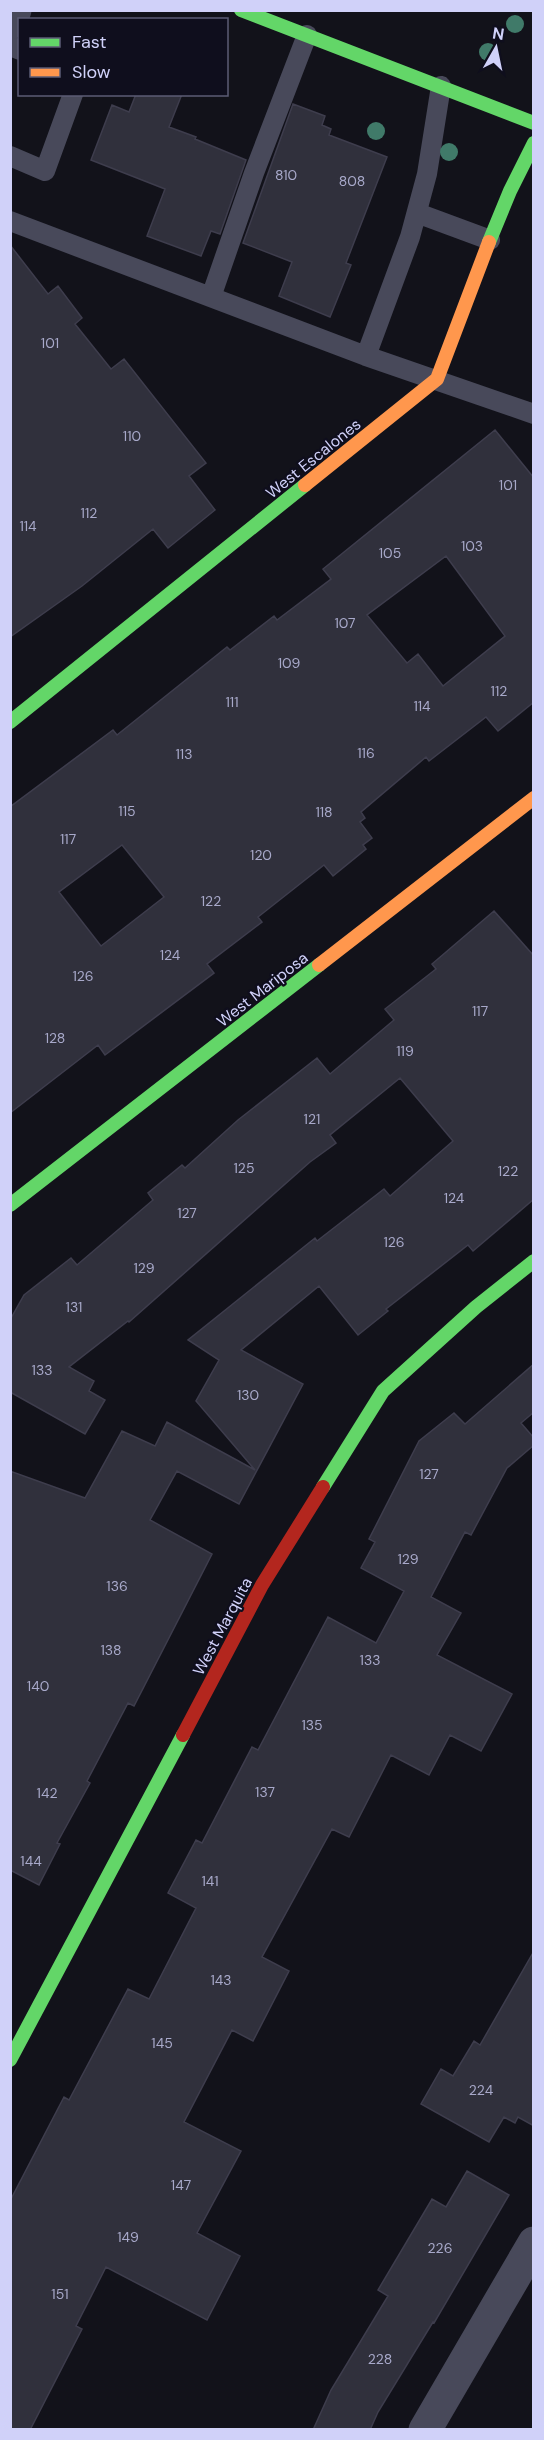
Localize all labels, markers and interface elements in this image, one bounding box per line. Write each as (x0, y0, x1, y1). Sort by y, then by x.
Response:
legend (18, 18, 228, 96)
north arrow (466, 18, 526, 78)
text: N (491, 22, 506, 45)
text: Fast (72, 30, 107, 54)
text: Slow (72, 60, 111, 84)
house number: 810 (275, 166, 297, 184)
house number: 808 (339, 172, 365, 190)
house number: 101 (41, 334, 59, 352)
street label: West Escalones (262, 414, 365, 503)
house number: 110 (123, 427, 141, 445)
house number: 101 (499, 476, 517, 494)
house number: 112 (81, 504, 97, 522)
house number: 114 (19, 517, 37, 535)
house number: 103 (461, 537, 483, 555)
house number: 105 (379, 544, 401, 562)
house number: 107 (334, 614, 356, 632)
house number: 109 (278, 654, 301, 672)
house number: 112 (491, 682, 507, 700)
house number: 111 (225, 693, 239, 711)
house number: 114 (413, 697, 431, 715)
house number: 116 (357, 744, 375, 762)
house number: 113 (175, 745, 193, 763)
house number: 115 (118, 802, 136, 820)
house number: 118 (315, 803, 333, 821)
house number: 117 (60, 830, 76, 848)
house number: 120 (250, 846, 272, 864)
house number: 122 (201, 892, 221, 910)
house number: 124 (160, 946, 181, 964)
street label: West Mariposa (212, 947, 312, 1032)
house number: 126 (72, 967, 94, 985)
house number: 117 (472, 1002, 488, 1020)
house number: 128 (45, 1029, 65, 1047)
house number: 119 (396, 1042, 414, 1060)
house number: 121 (304, 1110, 320, 1128)
house number: 125 (234, 1159, 254, 1177)
house number: 122 (498, 1162, 518, 1180)
house number: 124 (444, 1189, 465, 1207)
house number: 127 (177, 1204, 197, 1222)
house number: 126 (383, 1233, 405, 1251)
house number: 129 (133, 1259, 155, 1277)
house number: 131 (66, 1298, 82, 1316)
house number: 133 (32, 1361, 52, 1379)
house number: 130 (237, 1386, 259, 1404)
house number: 127 (419, 1465, 439, 1483)
house number: 129 (397, 1550, 419, 1568)
street label: West Marquita (188, 1574, 257, 1679)
house number: 136 (106, 1577, 128, 1595)
house number: 138 (100, 1641, 122, 1659)
house number: 133 (360, 1651, 380, 1669)
house number: 140 (27, 1677, 49, 1695)
house number: 135 (301, 1716, 323, 1734)
house number: 137 (255, 1783, 275, 1801)
house number: 142 (37, 1784, 57, 1802)
house number: 144 (20, 1852, 42, 1870)
house number: 141 (201, 1872, 219, 1890)
house number: 143 (210, 1971, 232, 1989)
house number: 145 (151, 2034, 173, 2052)
house number: 224 (469, 2081, 494, 2099)
house number: 147 (171, 2176, 191, 2194)
house number: 149 (117, 2228, 139, 2246)
house number: 226 (428, 2239, 452, 2257)
house number: 151 (51, 2285, 69, 2303)
house number: 228 (368, 2350, 392, 2368)

